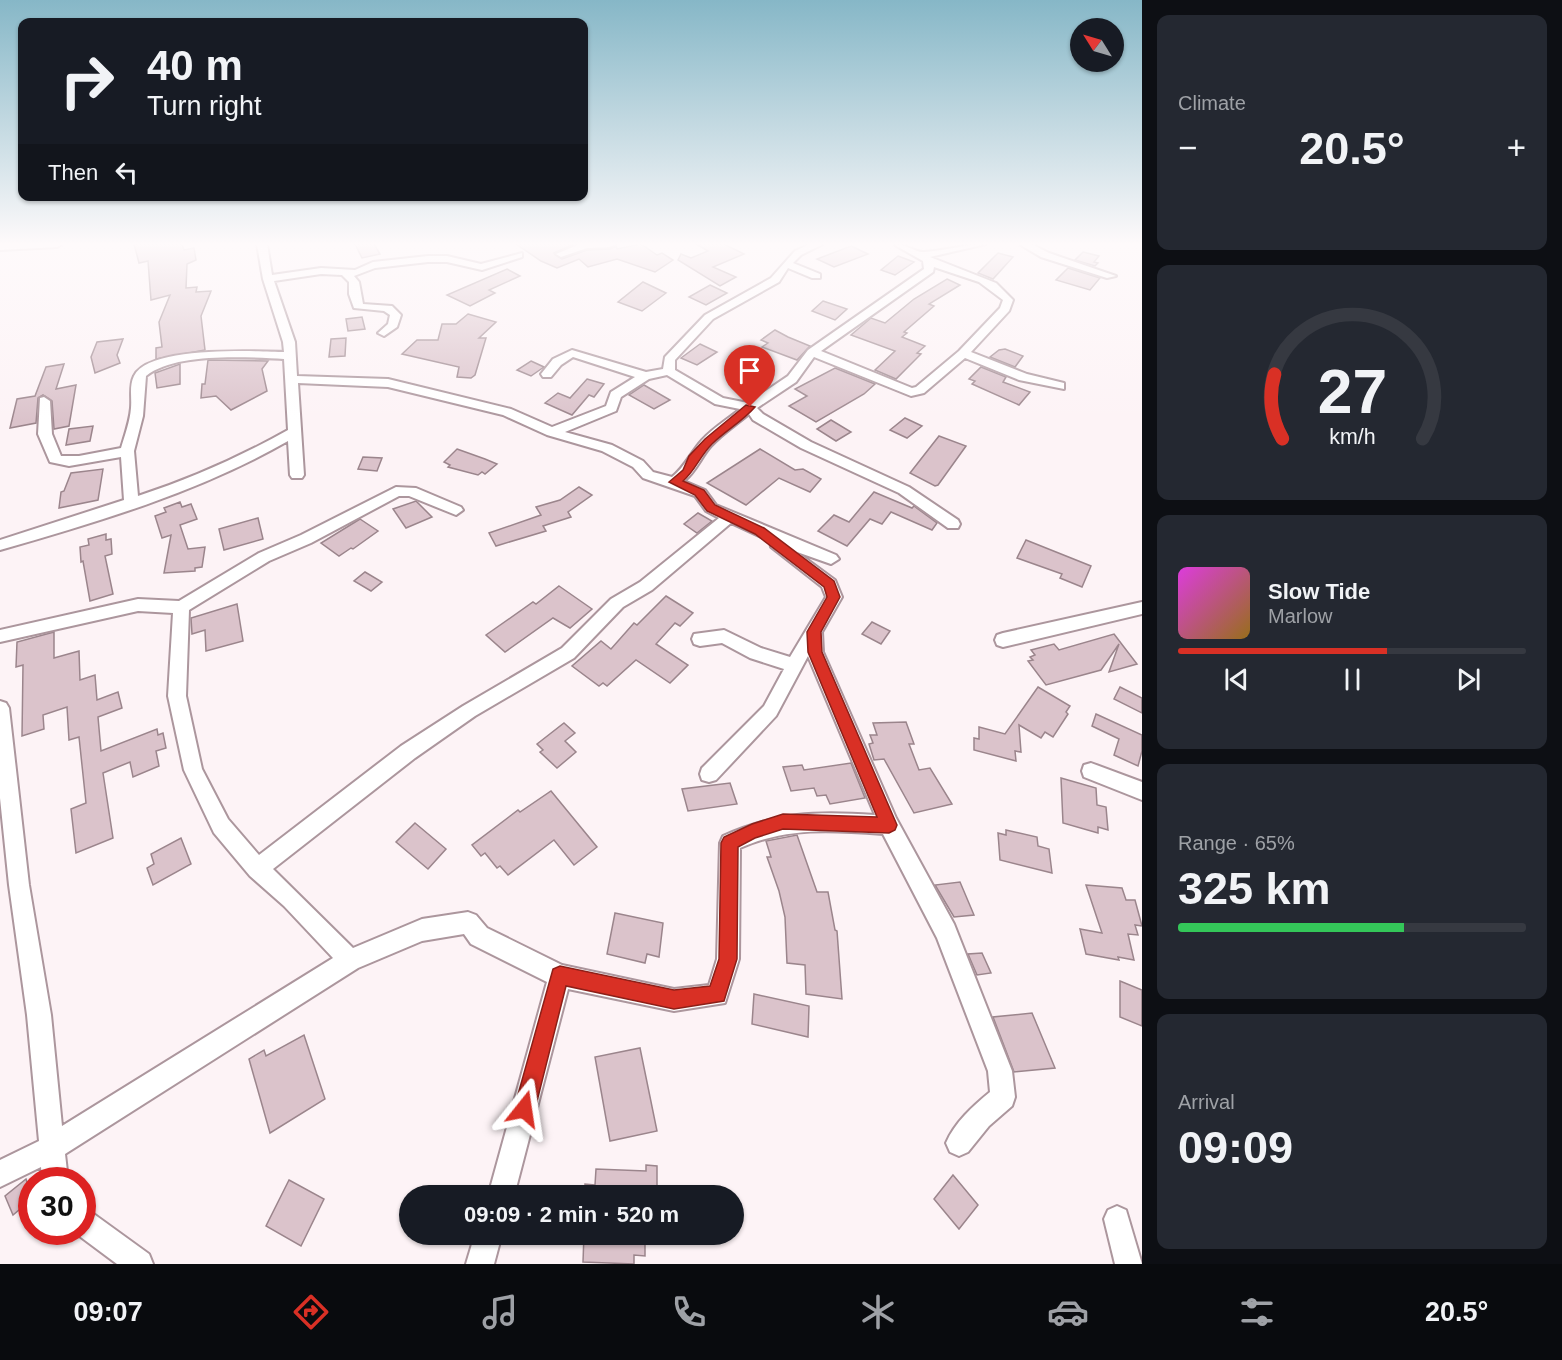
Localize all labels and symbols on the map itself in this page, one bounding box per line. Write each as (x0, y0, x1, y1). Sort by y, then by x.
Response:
north arrow (1070, 18, 1124, 72)
pin (724, 345, 775, 407)
position arrow (492, 1077, 556, 1141)
speed limit sign: 30 (18, 1167, 96, 1245)

